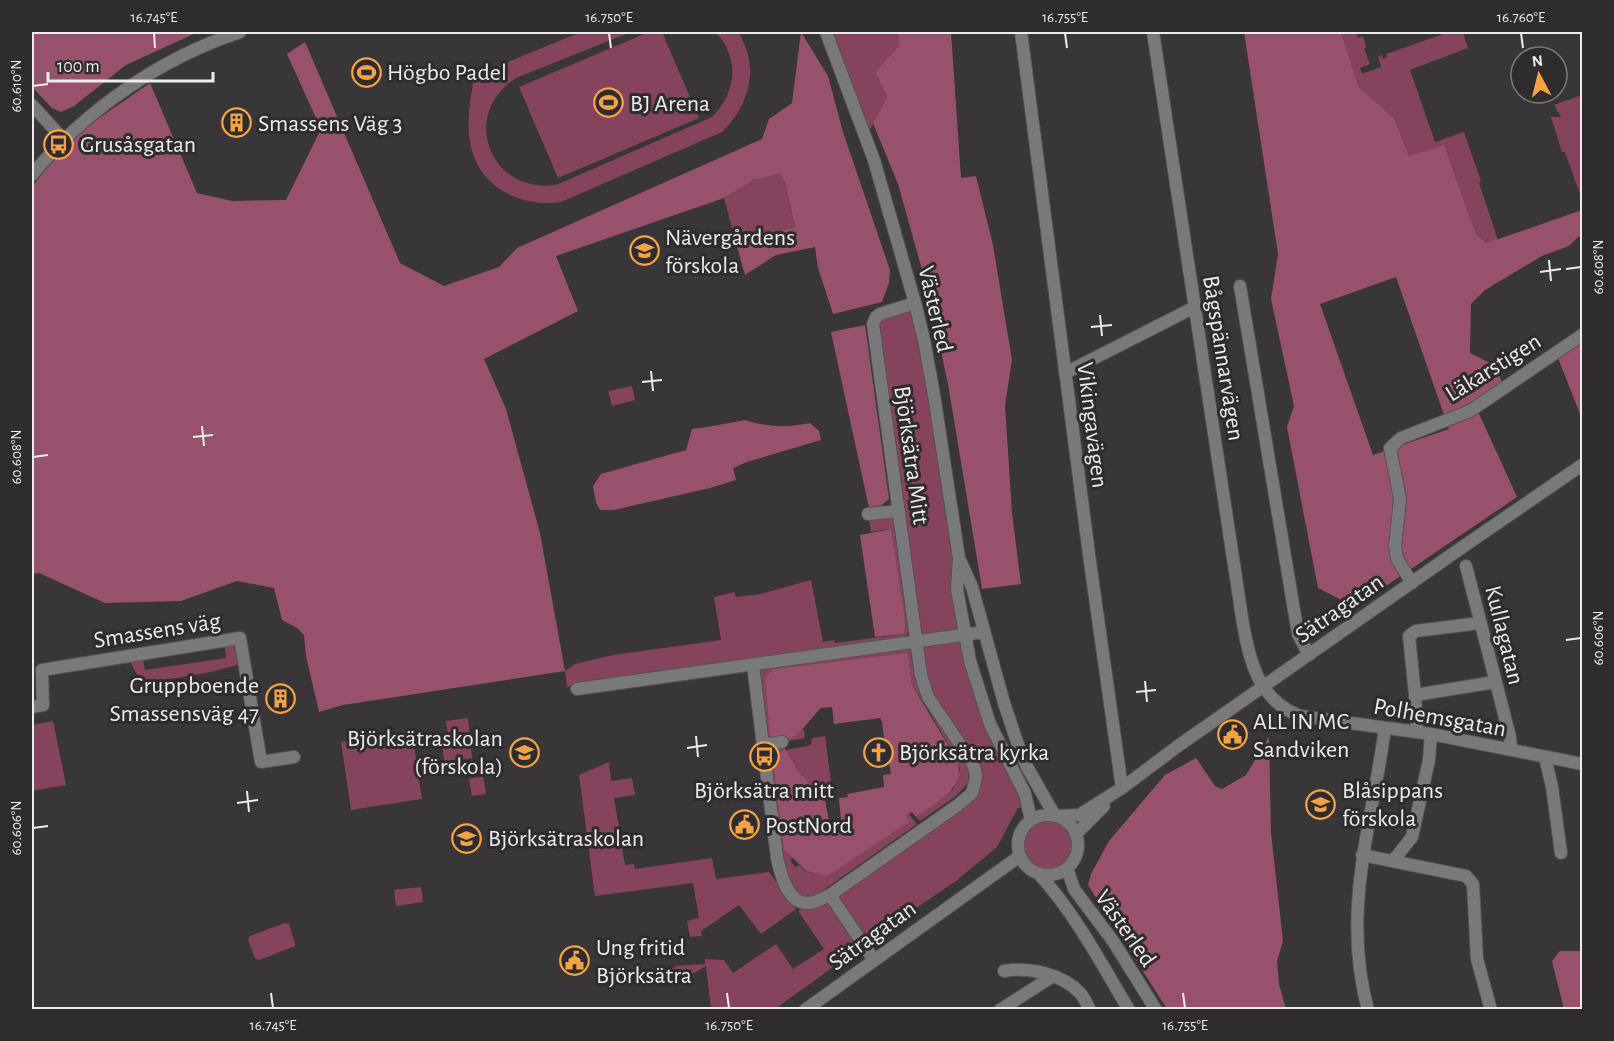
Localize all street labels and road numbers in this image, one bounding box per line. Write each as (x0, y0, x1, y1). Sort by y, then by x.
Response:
street label: Västerled (913, 264, 957, 355)
street label: Bågspännarvägen (1198, 274, 1248, 443)
street label: Läkarstigen (1442, 329, 1546, 407)
street label: Vikingavägen (1072, 361, 1112, 489)
street label: Björksätra Mitt (889, 384, 933, 526)
street label: Sätragatan (1291, 570, 1388, 648)
street label: Kullagatan (1480, 583, 1528, 687)
street label: Smassens väg (92, 609, 223, 653)
street label: Polhemsgatan (1372, 695, 1508, 741)
street label: Västerled (1090, 886, 1160, 971)
street label: Sätragatan (824, 896, 921, 975)

